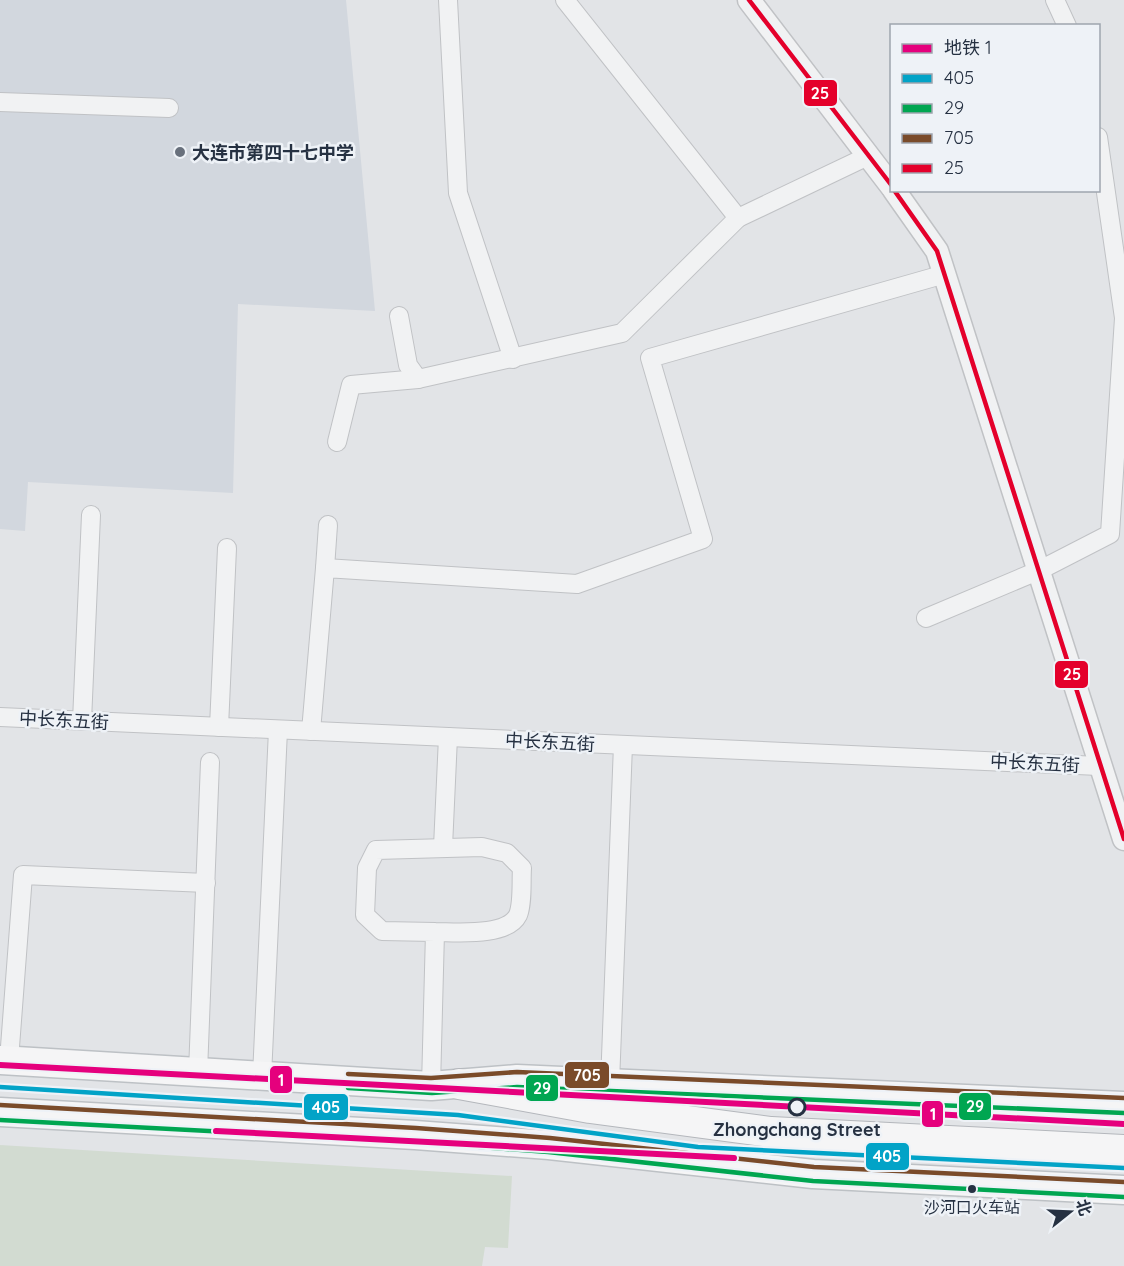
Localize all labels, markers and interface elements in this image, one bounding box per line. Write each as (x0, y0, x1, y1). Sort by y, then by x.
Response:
legend (890, 24, 1100, 192)
text: 地铁 1 (944, 36, 992, 59)
text: 405 (944, 66, 974, 89)
line badge: 25 (803, 79, 838, 107)
text: 25 (811, 83, 829, 103)
text: 29 (944, 96, 964, 119)
text: 705 (944, 126, 974, 149)
place label: 大连市第四十七中学 (192, 141, 354, 164)
marker: 大连市第四十七中学 (173, 145, 187, 159)
text: 25 (944, 156, 964, 179)
line badge: 25 (1054, 660, 1089, 689)
text: 25 (1063, 664, 1081, 684)
street label: 中长东五街 (18, 706, 110, 734)
street label: 中长东五街 (504, 728, 596, 756)
street label: 中长东五街 (989, 749, 1081, 777)
line badge: 705 (564, 1061, 610, 1089)
line badge: 1 (269, 1065, 293, 1094)
text: 705 (573, 1065, 601, 1085)
text: 1 (278, 1070, 284, 1090)
line badge: 29 (525, 1074, 559, 1102)
text: 29 (533, 1078, 551, 1098)
line badge: 29 (958, 1092, 992, 1121)
line badge: 405 (303, 1093, 349, 1121)
text: 29 (966, 1096, 984, 1116)
text: 405 (312, 1097, 340, 1117)
marker: Zhongchang Street (788, 1098, 806, 1116)
line badge: 1 (921, 1100, 944, 1128)
text: 1 (930, 1104, 936, 1124)
place label: Zhongchang Street (713, 1118, 881, 1141)
line badge: 405 (865, 1142, 910, 1171)
text: 405 (873, 1146, 901, 1166)
north arrow (1040, 1182, 1100, 1242)
marker: 沙河口火车站 (966, 1183, 978, 1195)
place label: 沙河口火车站 (924, 1197, 1020, 1217)
text: 北 (1072, 1197, 1096, 1218)

